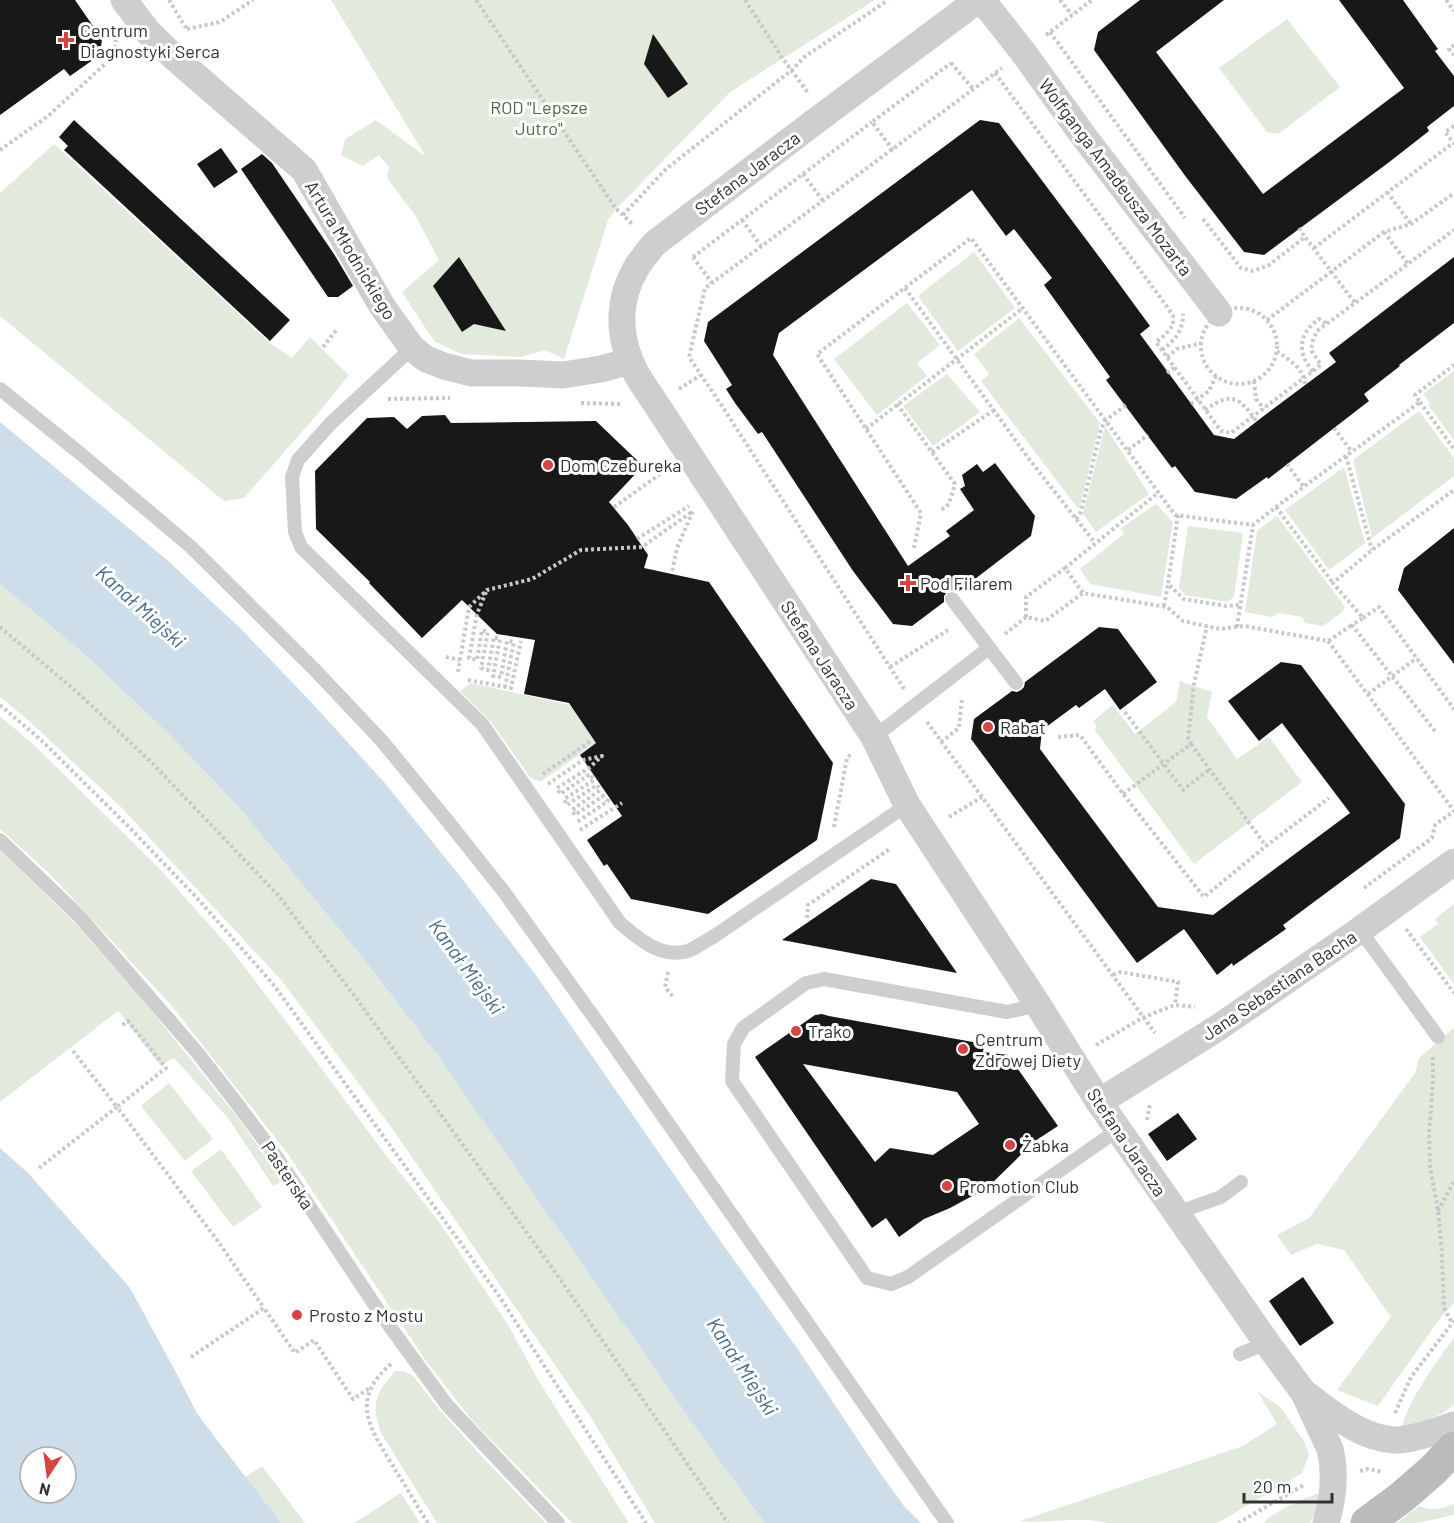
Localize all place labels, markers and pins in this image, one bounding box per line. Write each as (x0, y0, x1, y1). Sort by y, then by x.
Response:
place label: Centrum Diagnostyki Serca (80, 19, 220, 62)
marker: Centrum Diagnostyki Serca (57, 31, 75, 49)
place label: Dom Czebureka (560, 454, 682, 476)
marker: Dom Czebureka (541, 458, 555, 472)
place label: Pod Filarem (920, 572, 1013, 594)
marker: Pod Filarem (901, 576, 915, 590)
place label: Rabat (1000, 716, 1046, 738)
marker: Rabat (981, 720, 995, 734)
place label: Trako (808, 1020, 852, 1042)
marker: Trako (789, 1024, 803, 1038)
place label: Centrum Zdrowej Diety (975, 1028, 1081, 1071)
marker: Centrum Zdrowej Diety (956, 1042, 970, 1056)
place label: Żabka (1022, 1134, 1069, 1156)
marker: Żabka (1003, 1138, 1017, 1152)
place label: Promotion Club (959, 1175, 1079, 1197)
marker: Promotion Club (940, 1179, 954, 1193)
place label: Prosto z Mostu (309, 1304, 423, 1326)
marker: Prosto z Mostu (290, 1308, 304, 1322)

